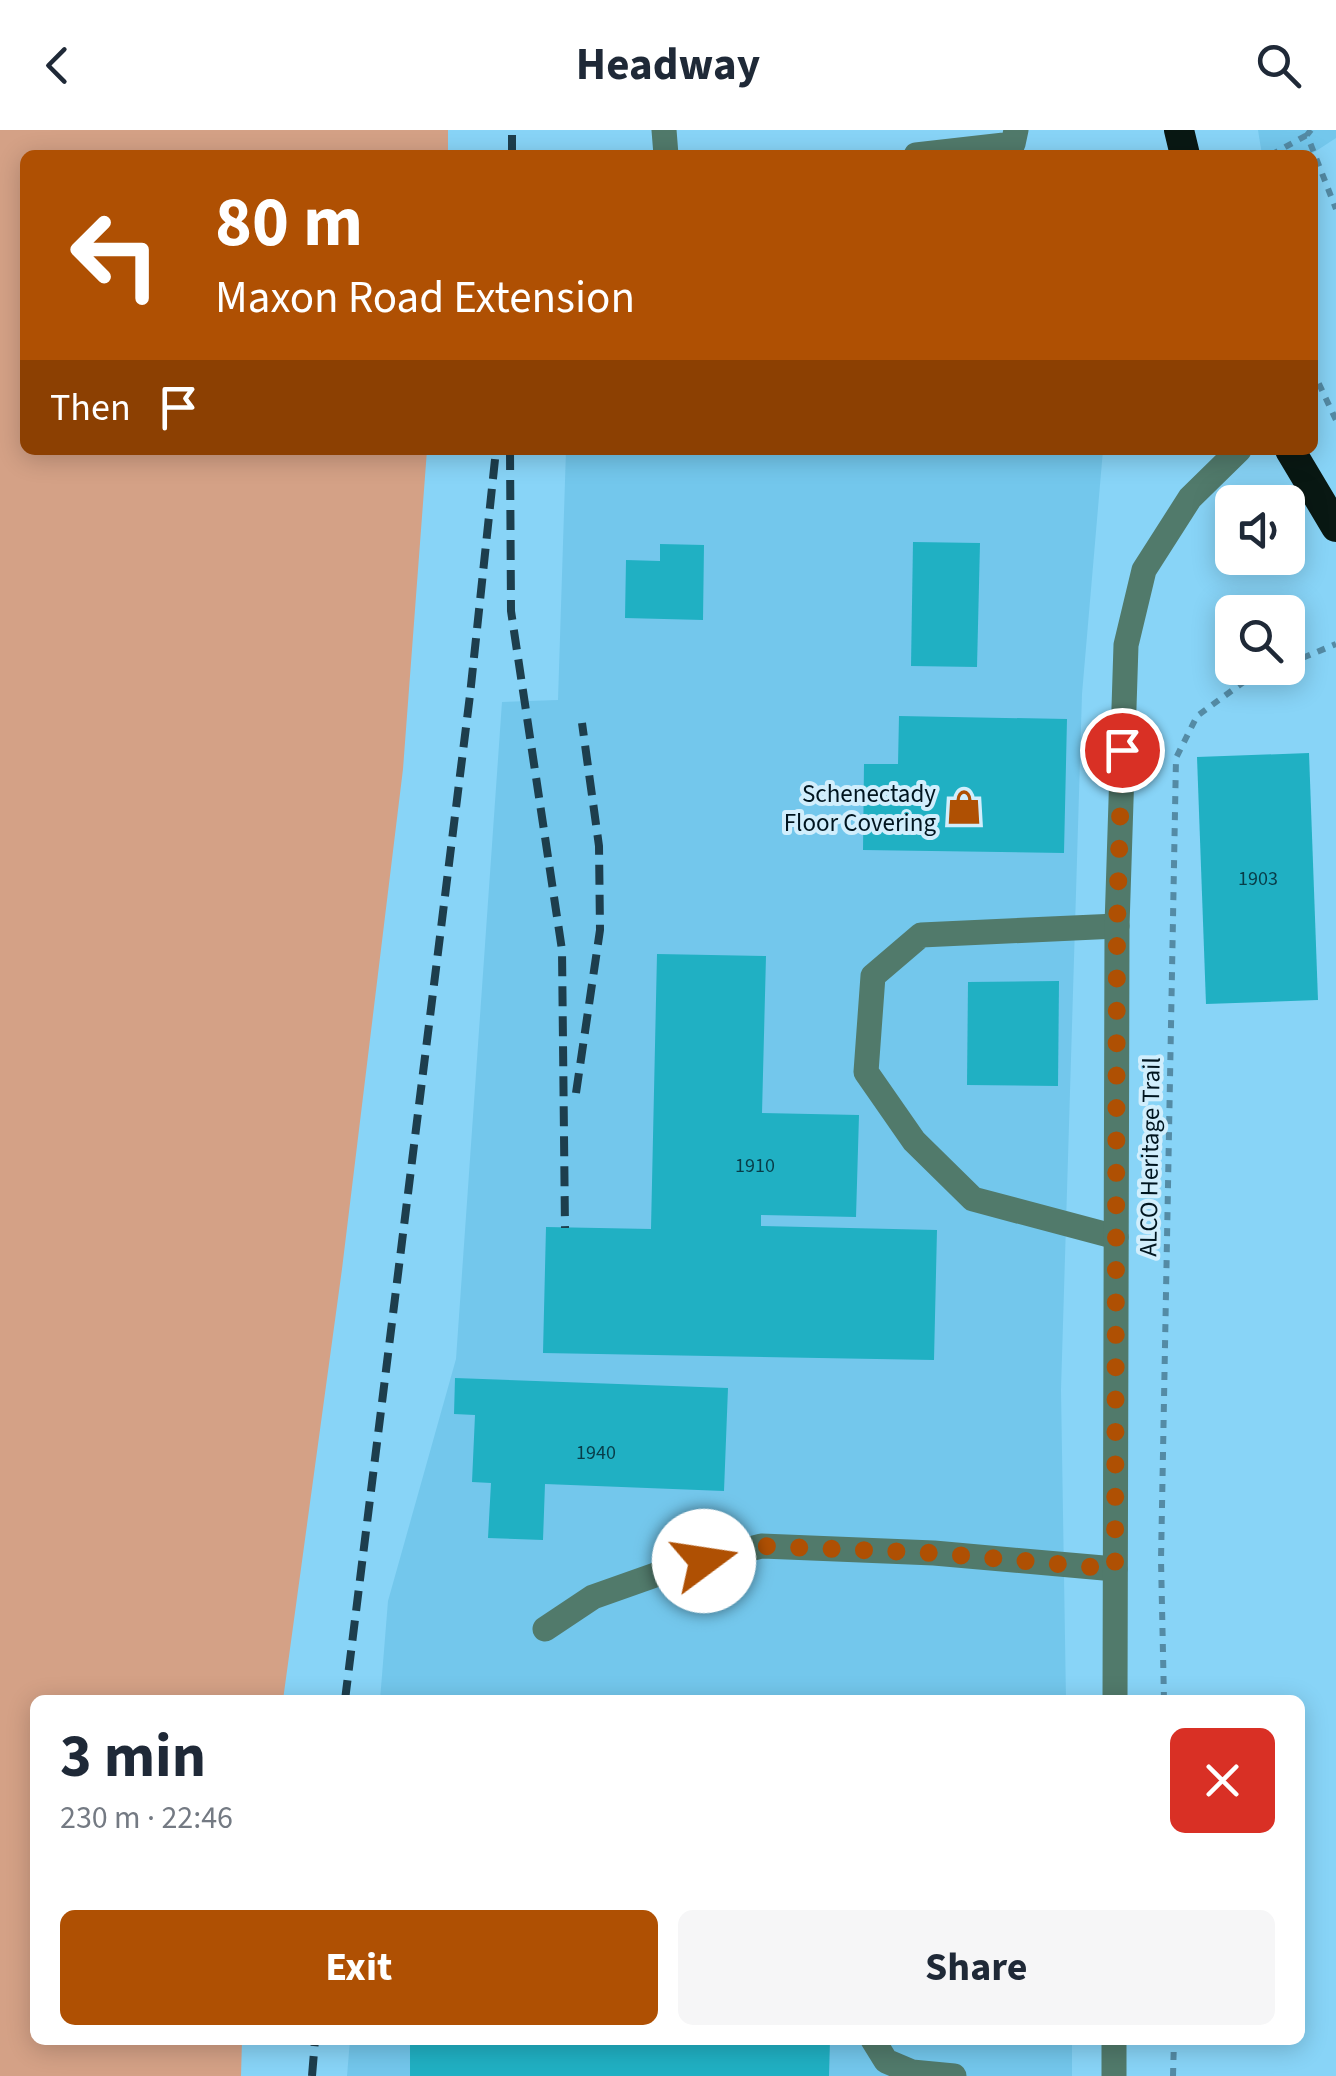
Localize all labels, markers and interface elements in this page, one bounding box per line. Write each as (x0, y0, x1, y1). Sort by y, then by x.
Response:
text: Headway (576, 33, 760, 97)
icon: back (30, 38, 85, 93)
icon: search (1251, 38, 1306, 93)
text: 80 m (215, 173, 363, 273)
icon: left (50, 190, 180, 320)
text: Maxon Road Extension (215, 266, 635, 330)
icon: arrive (151, 380, 206, 435)
text: Then (50, 381, 131, 435)
map controls (1215, 485, 1305, 685)
button: sound (1215, 485, 1305, 575)
button: search (1215, 595, 1305, 685)
pin (1080, 708, 1165, 793)
icon: arrive (1095, 723, 1150, 778)
place label: Schenectady Floor Covering (784, 776, 936, 841)
shop icon: Schenectady Floor Covering (945, 788, 983, 826)
house number: 1903 (1238, 865, 1278, 893)
street label: ALCO Heritage Trail (1130, 1057, 1170, 1257)
house number: 1910 (735, 1152, 775, 1180)
house number: 1940 (576, 1439, 616, 1467)
position arrow (652, 1509, 756, 1613)
text: 3 min (60, 1715, 206, 1800)
button: close (1170, 1728, 1275, 1833)
text: 230 m · 22:46 (60, 1795, 233, 1841)
button: Exit (60, 1910, 658, 2025)
button: Share (678, 1910, 1275, 2025)

